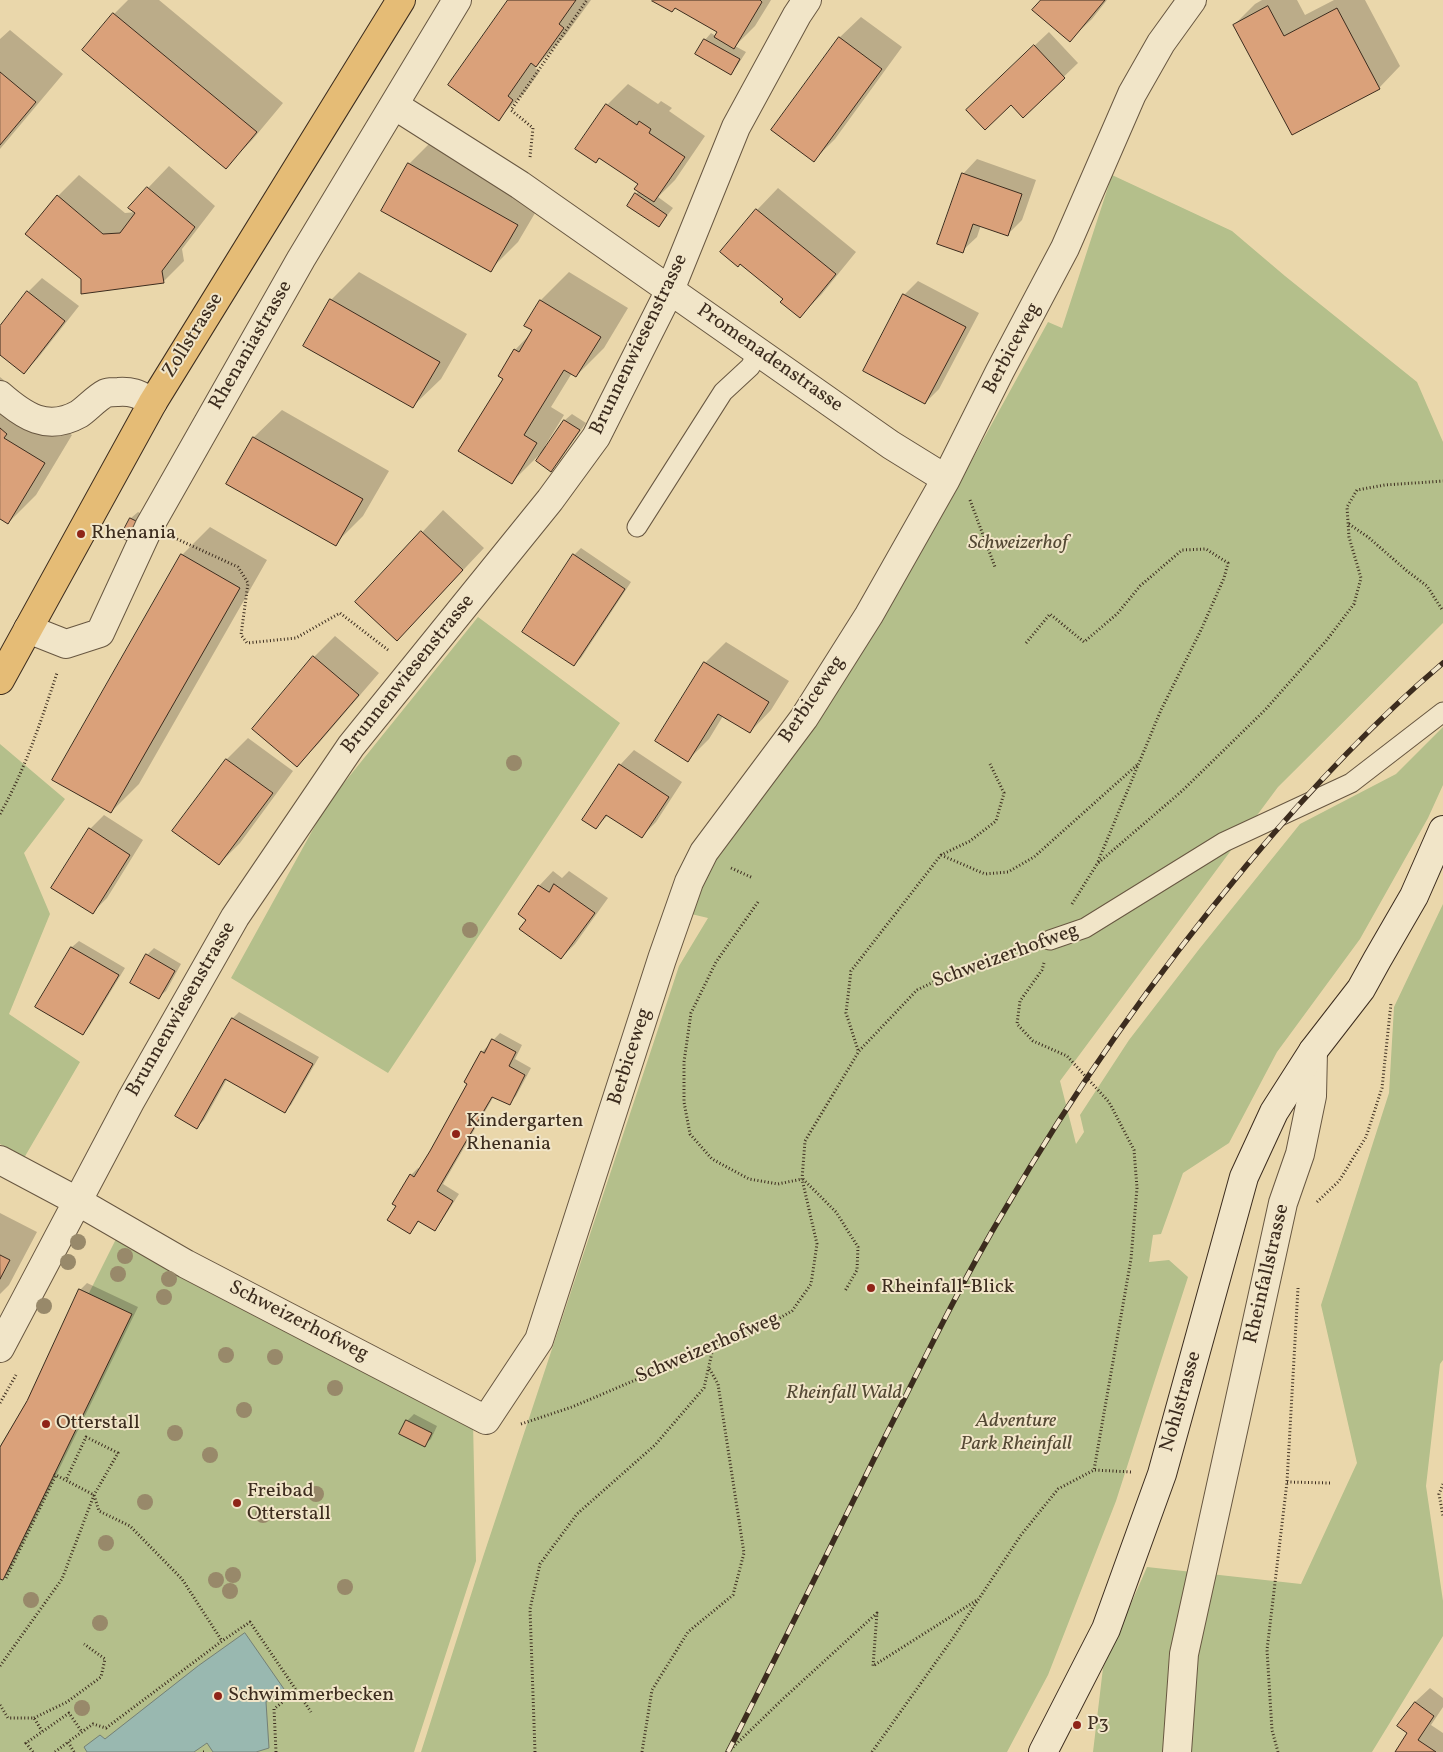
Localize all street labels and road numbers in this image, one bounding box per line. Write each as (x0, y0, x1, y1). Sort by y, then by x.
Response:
street label: Brunnenwiesenstrasse (586, 251, 694, 439)
street label: Rhenaniastrasse (205, 277, 299, 415)
street label: Zollstrasse (159, 289, 229, 383)
street label: Berbiceweg (979, 299, 1047, 399)
street label: Promenadenstrasse (691, 300, 847, 418)
street label: Brunnenwiesenstrasse (337, 590, 481, 760)
street label: Berbiceweg (775, 652, 851, 748)
street label: Brunnenwiesenstrasse (122, 918, 242, 1102)
street label: Schweizerhofweg (930, 919, 1082, 995)
street label: Berbiceweg (604, 1006, 658, 1108)
street label: Rheinfallstrasse (1240, 1202, 1296, 1346)
street label: Schweizerhofweg (224, 1276, 372, 1368)
street label: Schweizerhofweg (633, 1308, 783, 1390)
street label: Nohlstrasse (1156, 1349, 1208, 1455)

